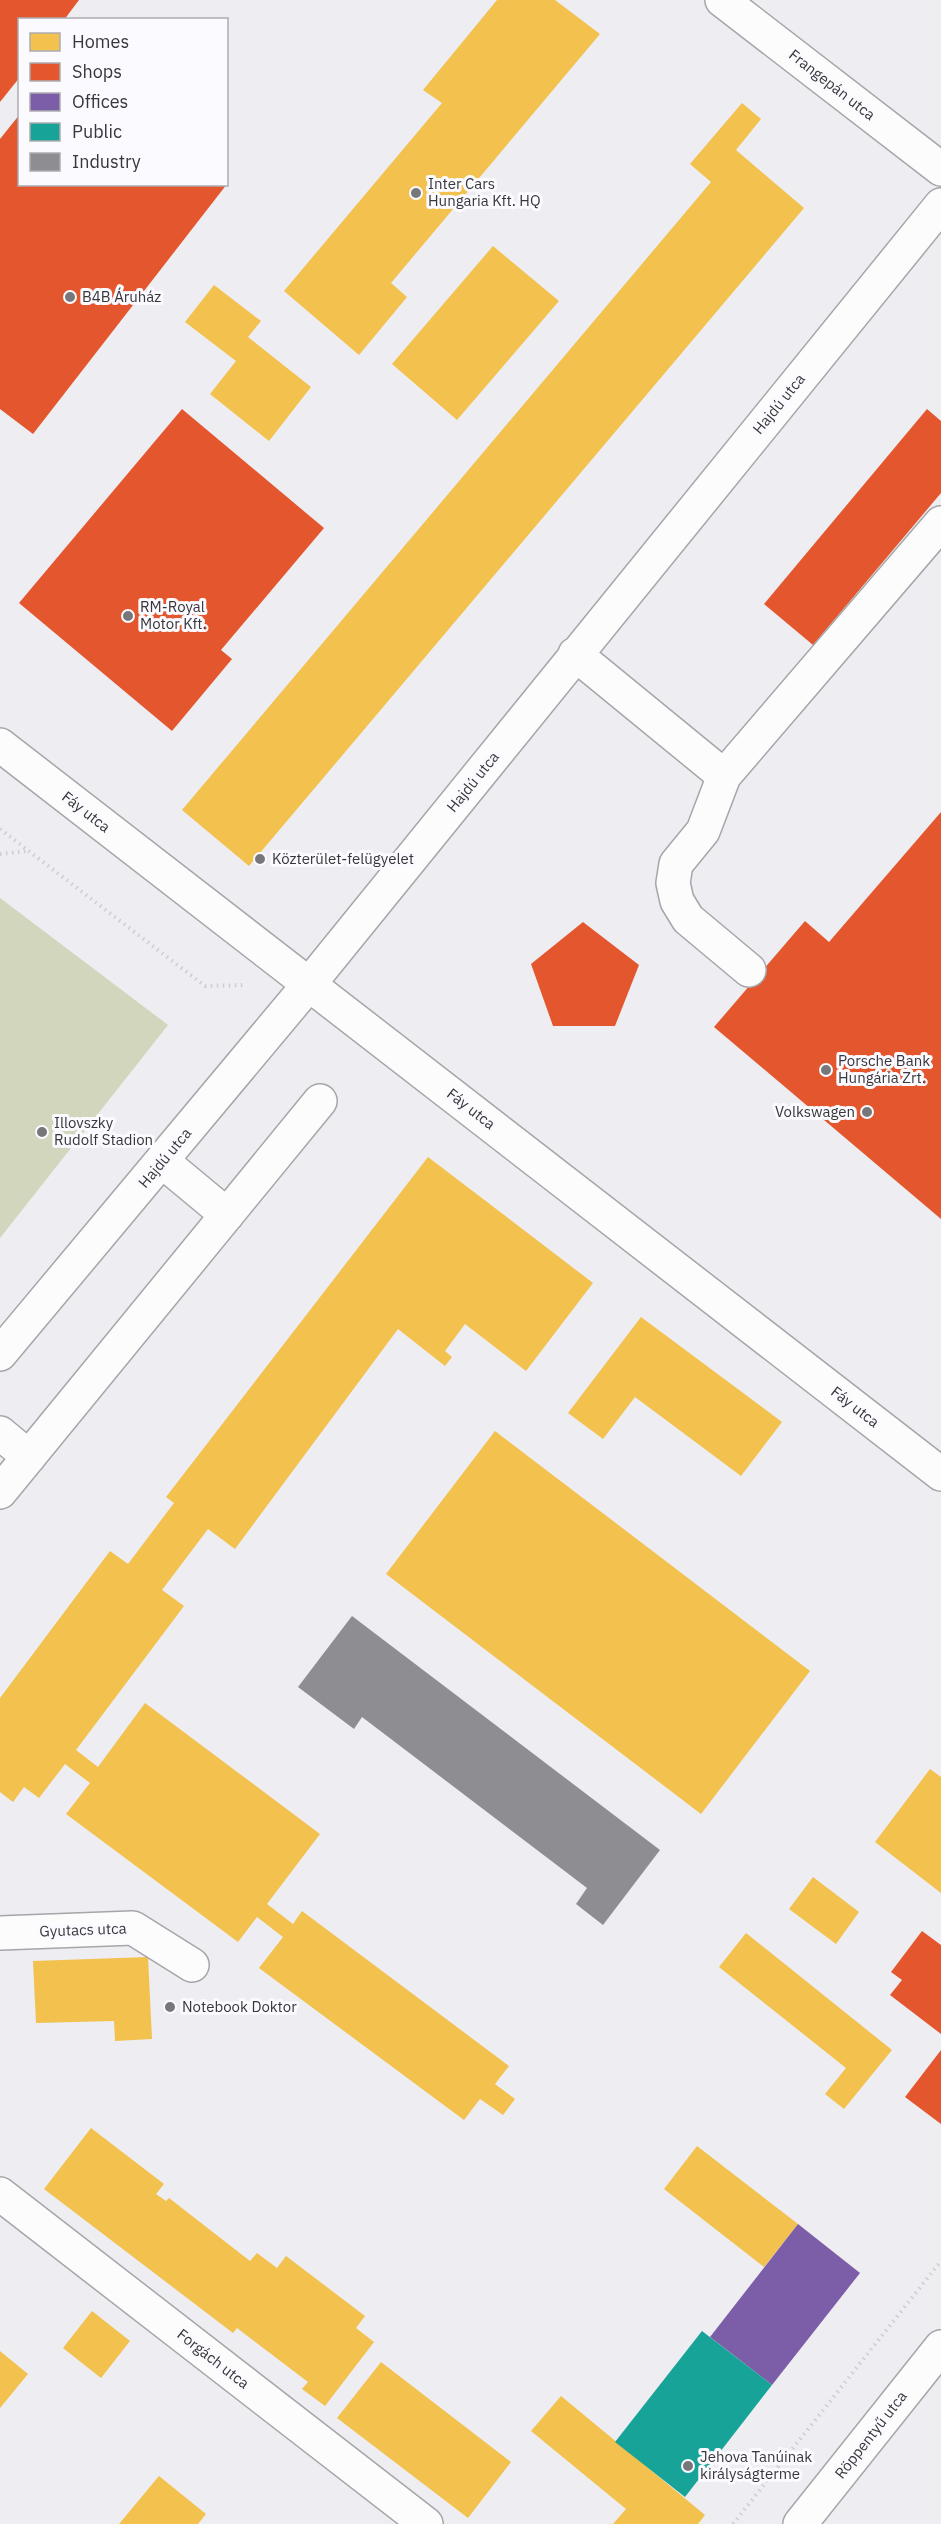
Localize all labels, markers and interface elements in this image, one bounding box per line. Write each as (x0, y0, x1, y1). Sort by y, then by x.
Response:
legend (18, 18, 228, 186)
text: Homes (72, 30, 129, 53)
street label: Frangepán utca (785, 45, 879, 124)
text: Shops (72, 60, 122, 83)
text: Offices (72, 90, 128, 113)
text: Public (72, 120, 122, 143)
text: Industry (72, 150, 141, 173)
place label: Inter Cars Hungaria Kft. HQ (428, 174, 541, 210)
marker: Inter Cars Hungaria Kft. HQ (409, 186, 423, 200)
place label: B4B Áruház (82, 287, 161, 306)
marker: B4B Áruház (63, 290, 77, 304)
street label: Hajdú utca (748, 370, 809, 438)
place label: RM-Royal Motor Kft. (140, 597, 207, 633)
marker: RM-Royal Motor Kft. (121, 609, 135, 623)
street label: Hajdú utca (442, 748, 503, 816)
street label: Fáy utca (58, 787, 114, 836)
place label: Közterület-felügyelet (272, 849, 414, 868)
marker: Közterület-felügyelet (253, 852, 267, 866)
place label: Porsche Bank Hungária Zrt. (838, 1051, 930, 1087)
marker: Porsche Bank Hungária Zrt. (819, 1063, 833, 1077)
street label: Fáy utca (443, 1084, 499, 1133)
place label: Volkswagen (775, 1102, 855, 1121)
marker: Volkswagen (860, 1105, 874, 1119)
place label: Illovszky Rudolf Stadion (54, 1113, 153, 1149)
street label: Hajdú utca (134, 1124, 195, 1192)
marker: Illovszky Rudolf Stadion (35, 1125, 49, 1139)
street label: Fáy utca (827, 1382, 883, 1431)
street label: Gyutacs utca (39, 1918, 127, 1941)
place label: Notebook Doktor (182, 1997, 297, 2016)
marker: Notebook Doktor (163, 2000, 177, 2014)
street label: Forgách utca (173, 2325, 253, 2393)
street label: Röppentyű utca (830, 2387, 911, 2482)
place label: Jehova Tanúinak királyságterme (700, 2447, 812, 2483)
marker: Jehova Tanúinak királyságterme (681, 2459, 695, 2473)

